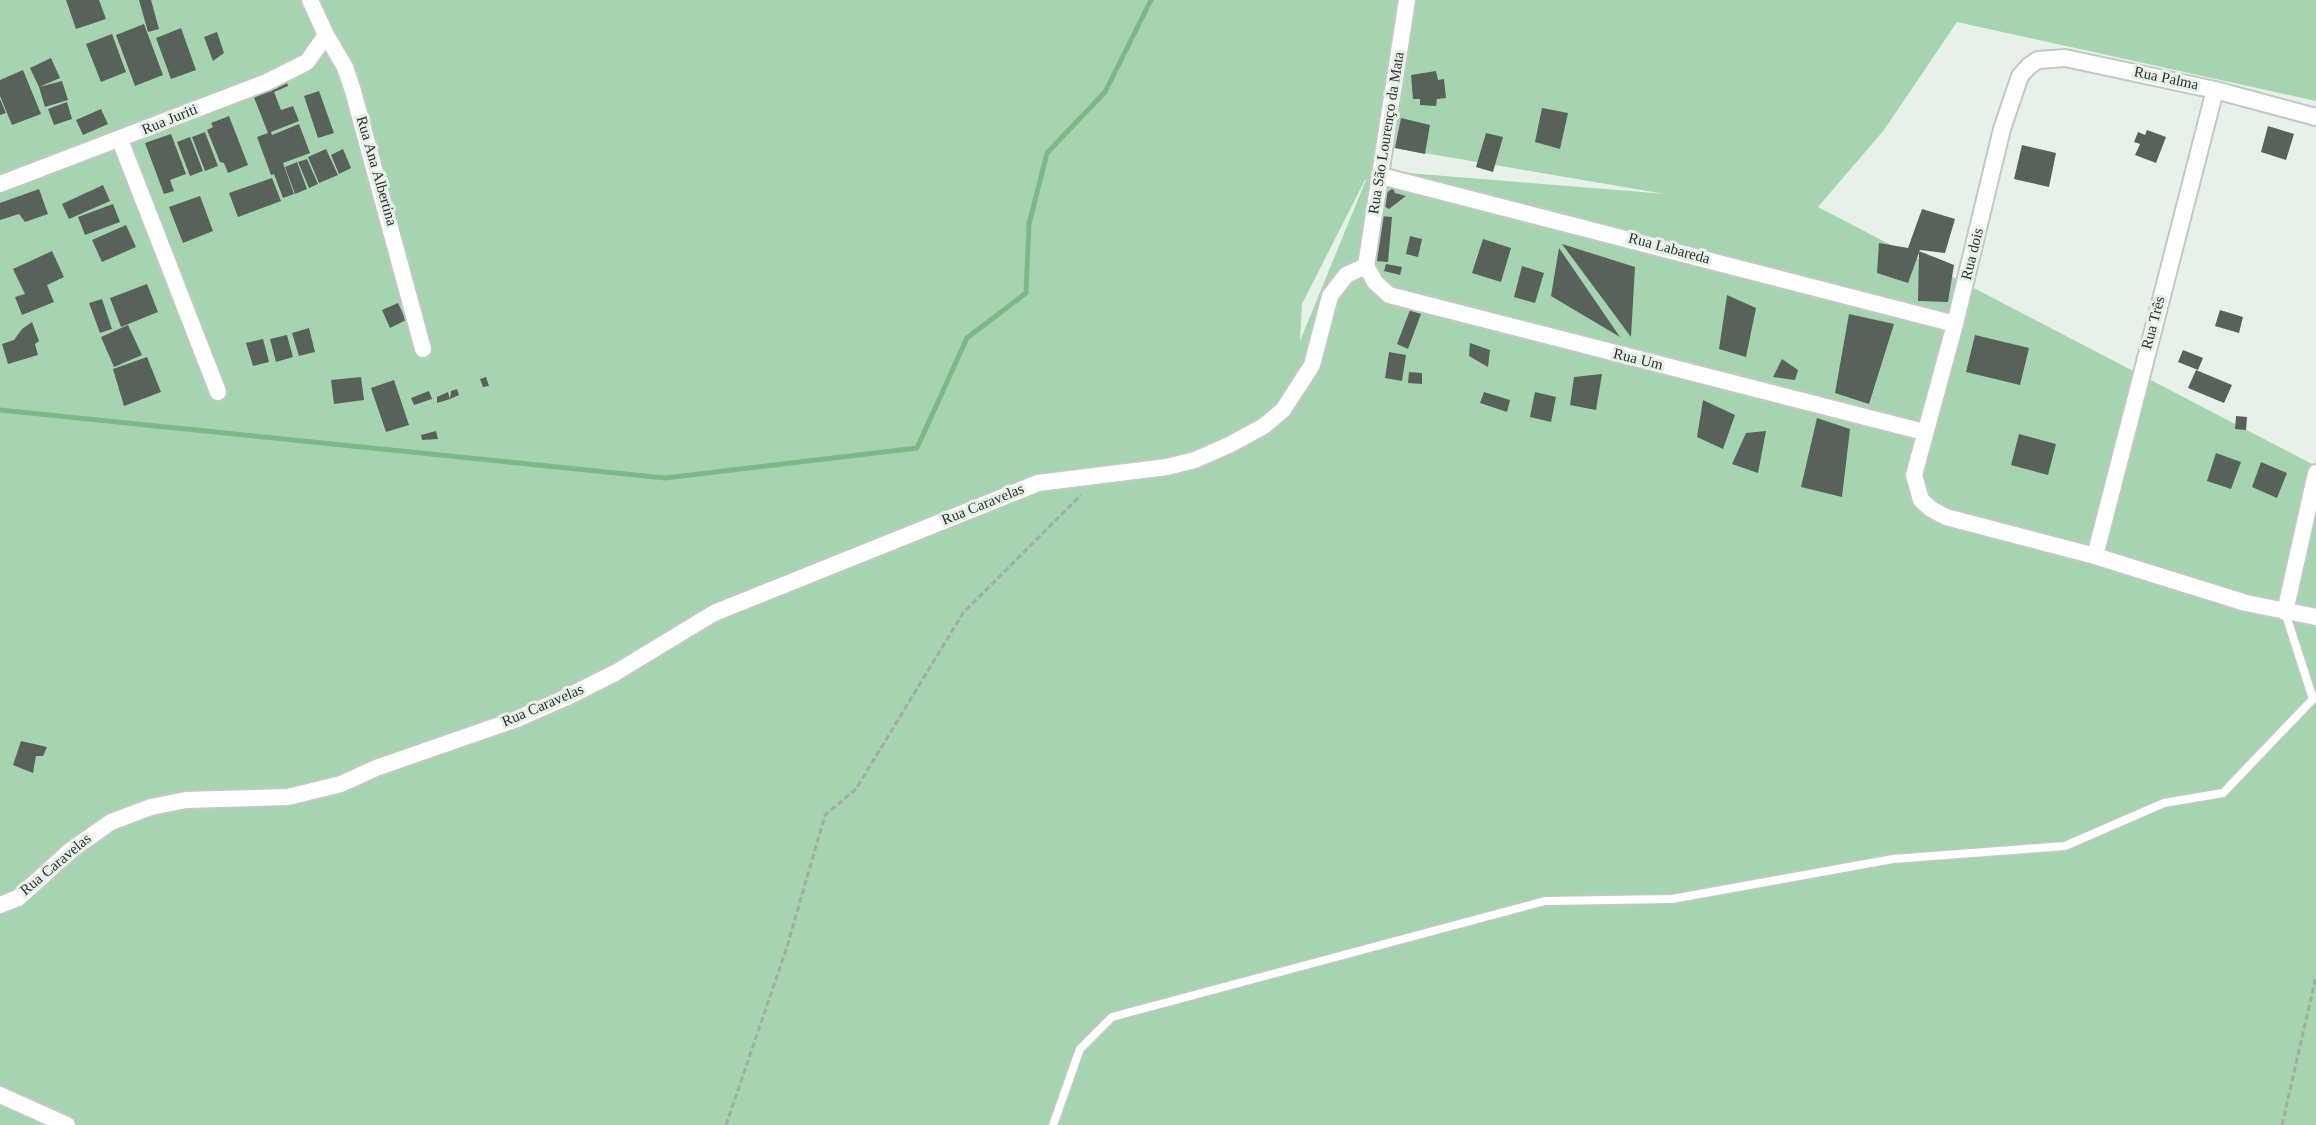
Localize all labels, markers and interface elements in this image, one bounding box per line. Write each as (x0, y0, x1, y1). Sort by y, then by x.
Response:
street label: Rua São Lourenço da Mata (1365, 51, 1409, 215)
street label: Rua Palma (2132, 63, 2200, 95)
street label: Rua Juriti (139, 101, 201, 139)
street label: Rua Ana Albertina (352, 114, 400, 228)
street label: Rua dois (1958, 226, 1988, 282)
street label: Rua Labareda (1626, 229, 1712, 269)
street label: Rua Três (2138, 295, 2170, 351)
street label: Rua Um (1611, 345, 1665, 375)
street label: Rua Caravelas (939, 480, 1027, 530)
street label: Rua Caravelas (499, 681, 587, 731)
street label: Rua Caravelas (17, 830, 95, 900)

